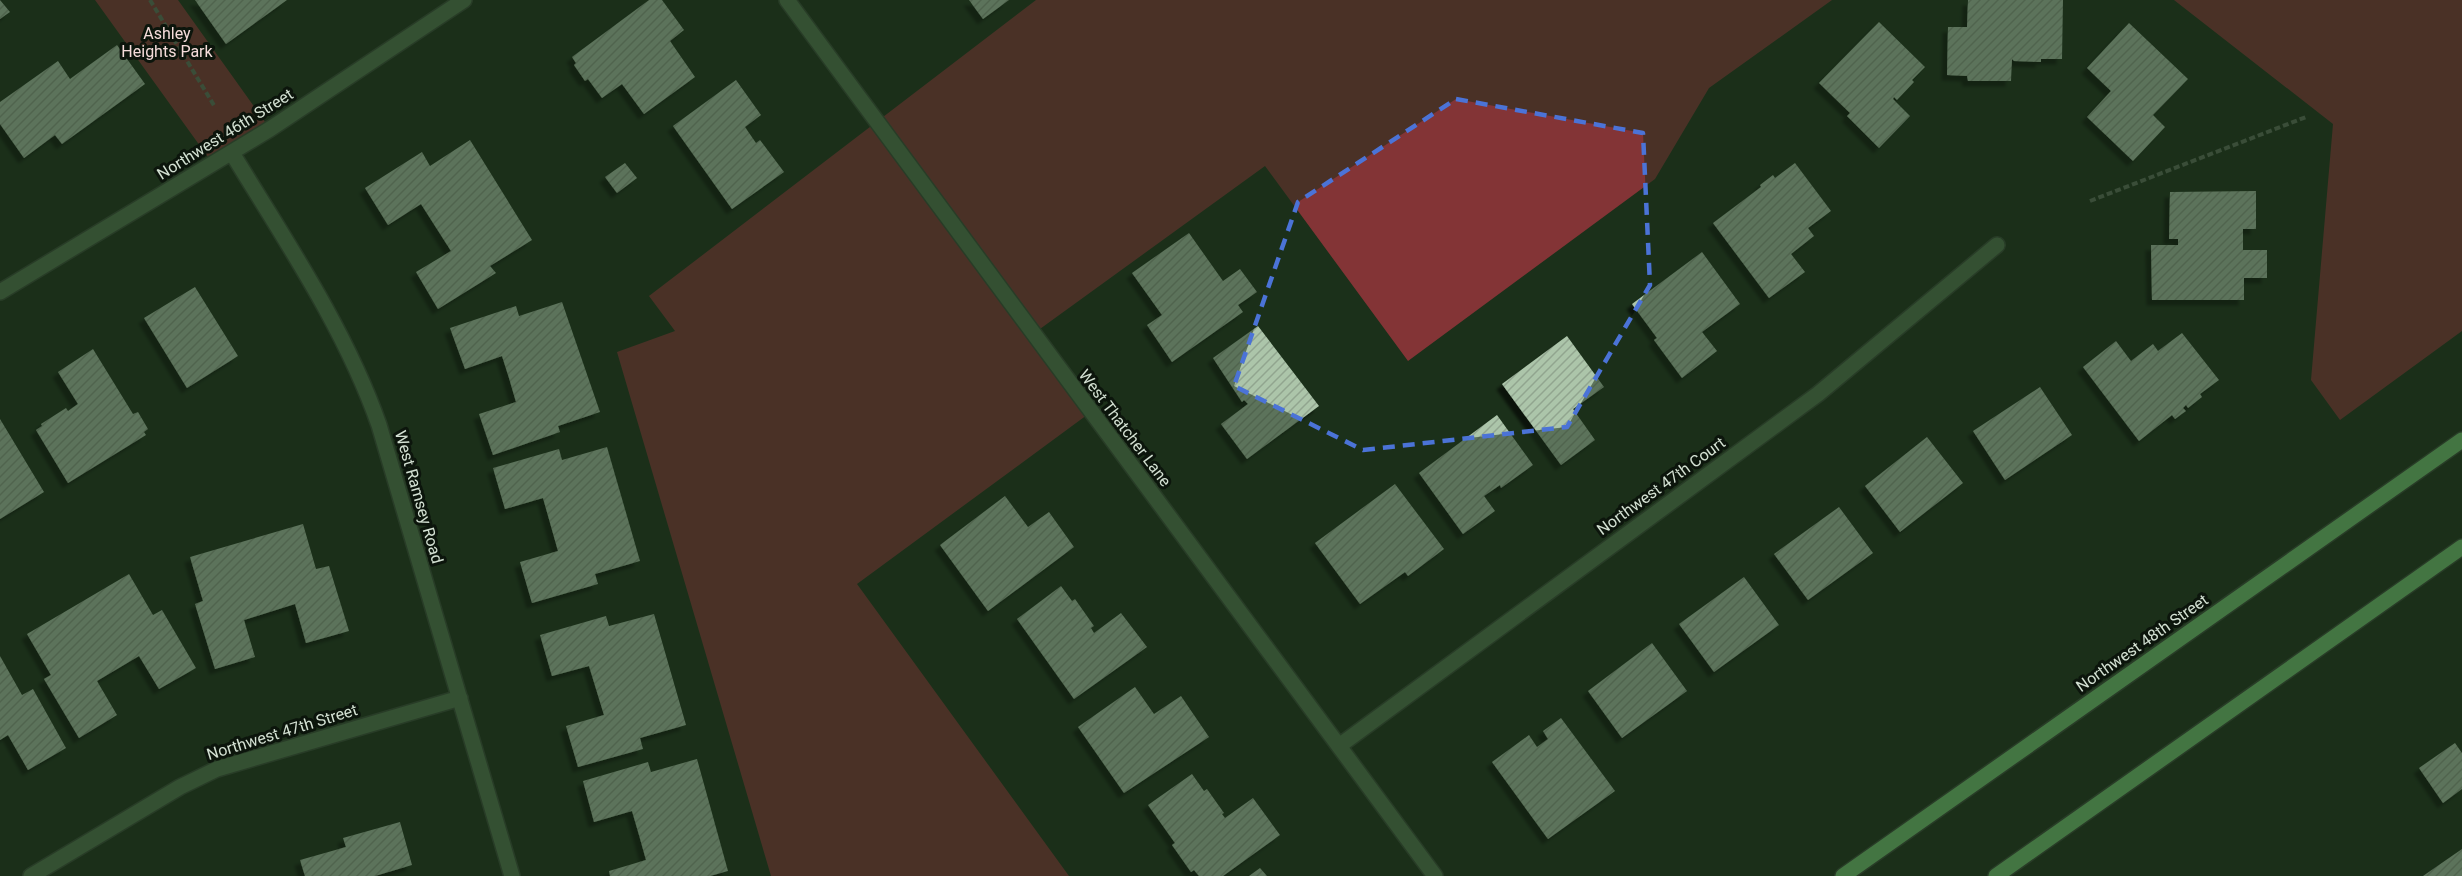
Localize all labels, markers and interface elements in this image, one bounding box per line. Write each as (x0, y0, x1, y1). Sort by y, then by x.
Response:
park label: Ashley Heights Park (121, 24, 214, 61)
street label: Northwest 46th Street (154, 84, 296, 184)
street label: West Thatcher Lane (1075, 366, 1175, 490)
street label: West Ramsey Road (391, 428, 447, 566)
street label: Northwest 47th Court (1593, 433, 1729, 539)
street label: Northwest 48th Street (2072, 590, 2212, 696)
street label: Northwest 47th Street (204, 700, 360, 764)

